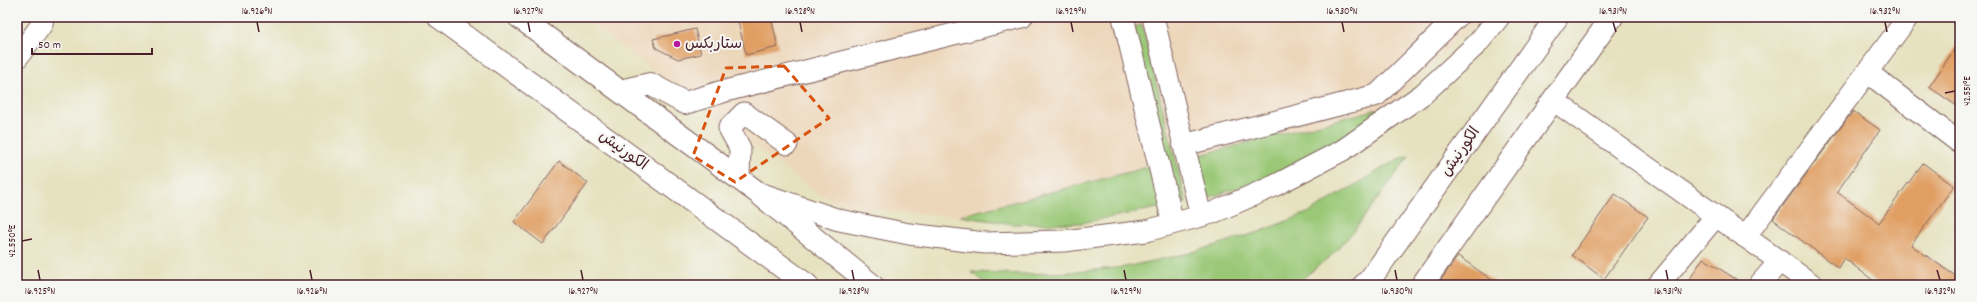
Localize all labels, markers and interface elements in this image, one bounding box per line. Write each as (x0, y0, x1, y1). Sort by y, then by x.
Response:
text: 16.926°N (242, 5, 272, 19)
text: 16.927°N (513, 5, 543, 19)
text: 16.928°N (785, 5, 815, 19)
text: 16.929°N (1056, 5, 1086, 19)
text: 16.930°N (1326, 5, 1358, 19)
text: 16.931°N (1599, 5, 1627, 19)
text: 16.932°N (1870, 5, 1900, 19)
scale bar (32, 30, 152, 56)
place label: ستاربكس (685, 33, 742, 56)
text: 50 m (38, 37, 61, 54)
marker: ستاربكس (672, 39, 682, 49)
text: 42.551°E (1961, 76, 1975, 106)
street label: الكورنيش (1435, 122, 1487, 182)
street label: الكورنيش (593, 125, 653, 177)
text: 42.550°E (6, 224, 20, 257)
text: 16.925°N (25, 285, 55, 299)
text: 16.926°N (297, 285, 327, 299)
text: 16.927°N (568, 285, 598, 299)
text: 16.928°N (839, 285, 869, 299)
text: 16.929°N (1111, 285, 1141, 299)
text: 16.930°N (1381, 285, 1413, 299)
text: 16.931°N (1654, 285, 1682, 299)
text: 16.932°N (1925, 285, 1955, 299)

